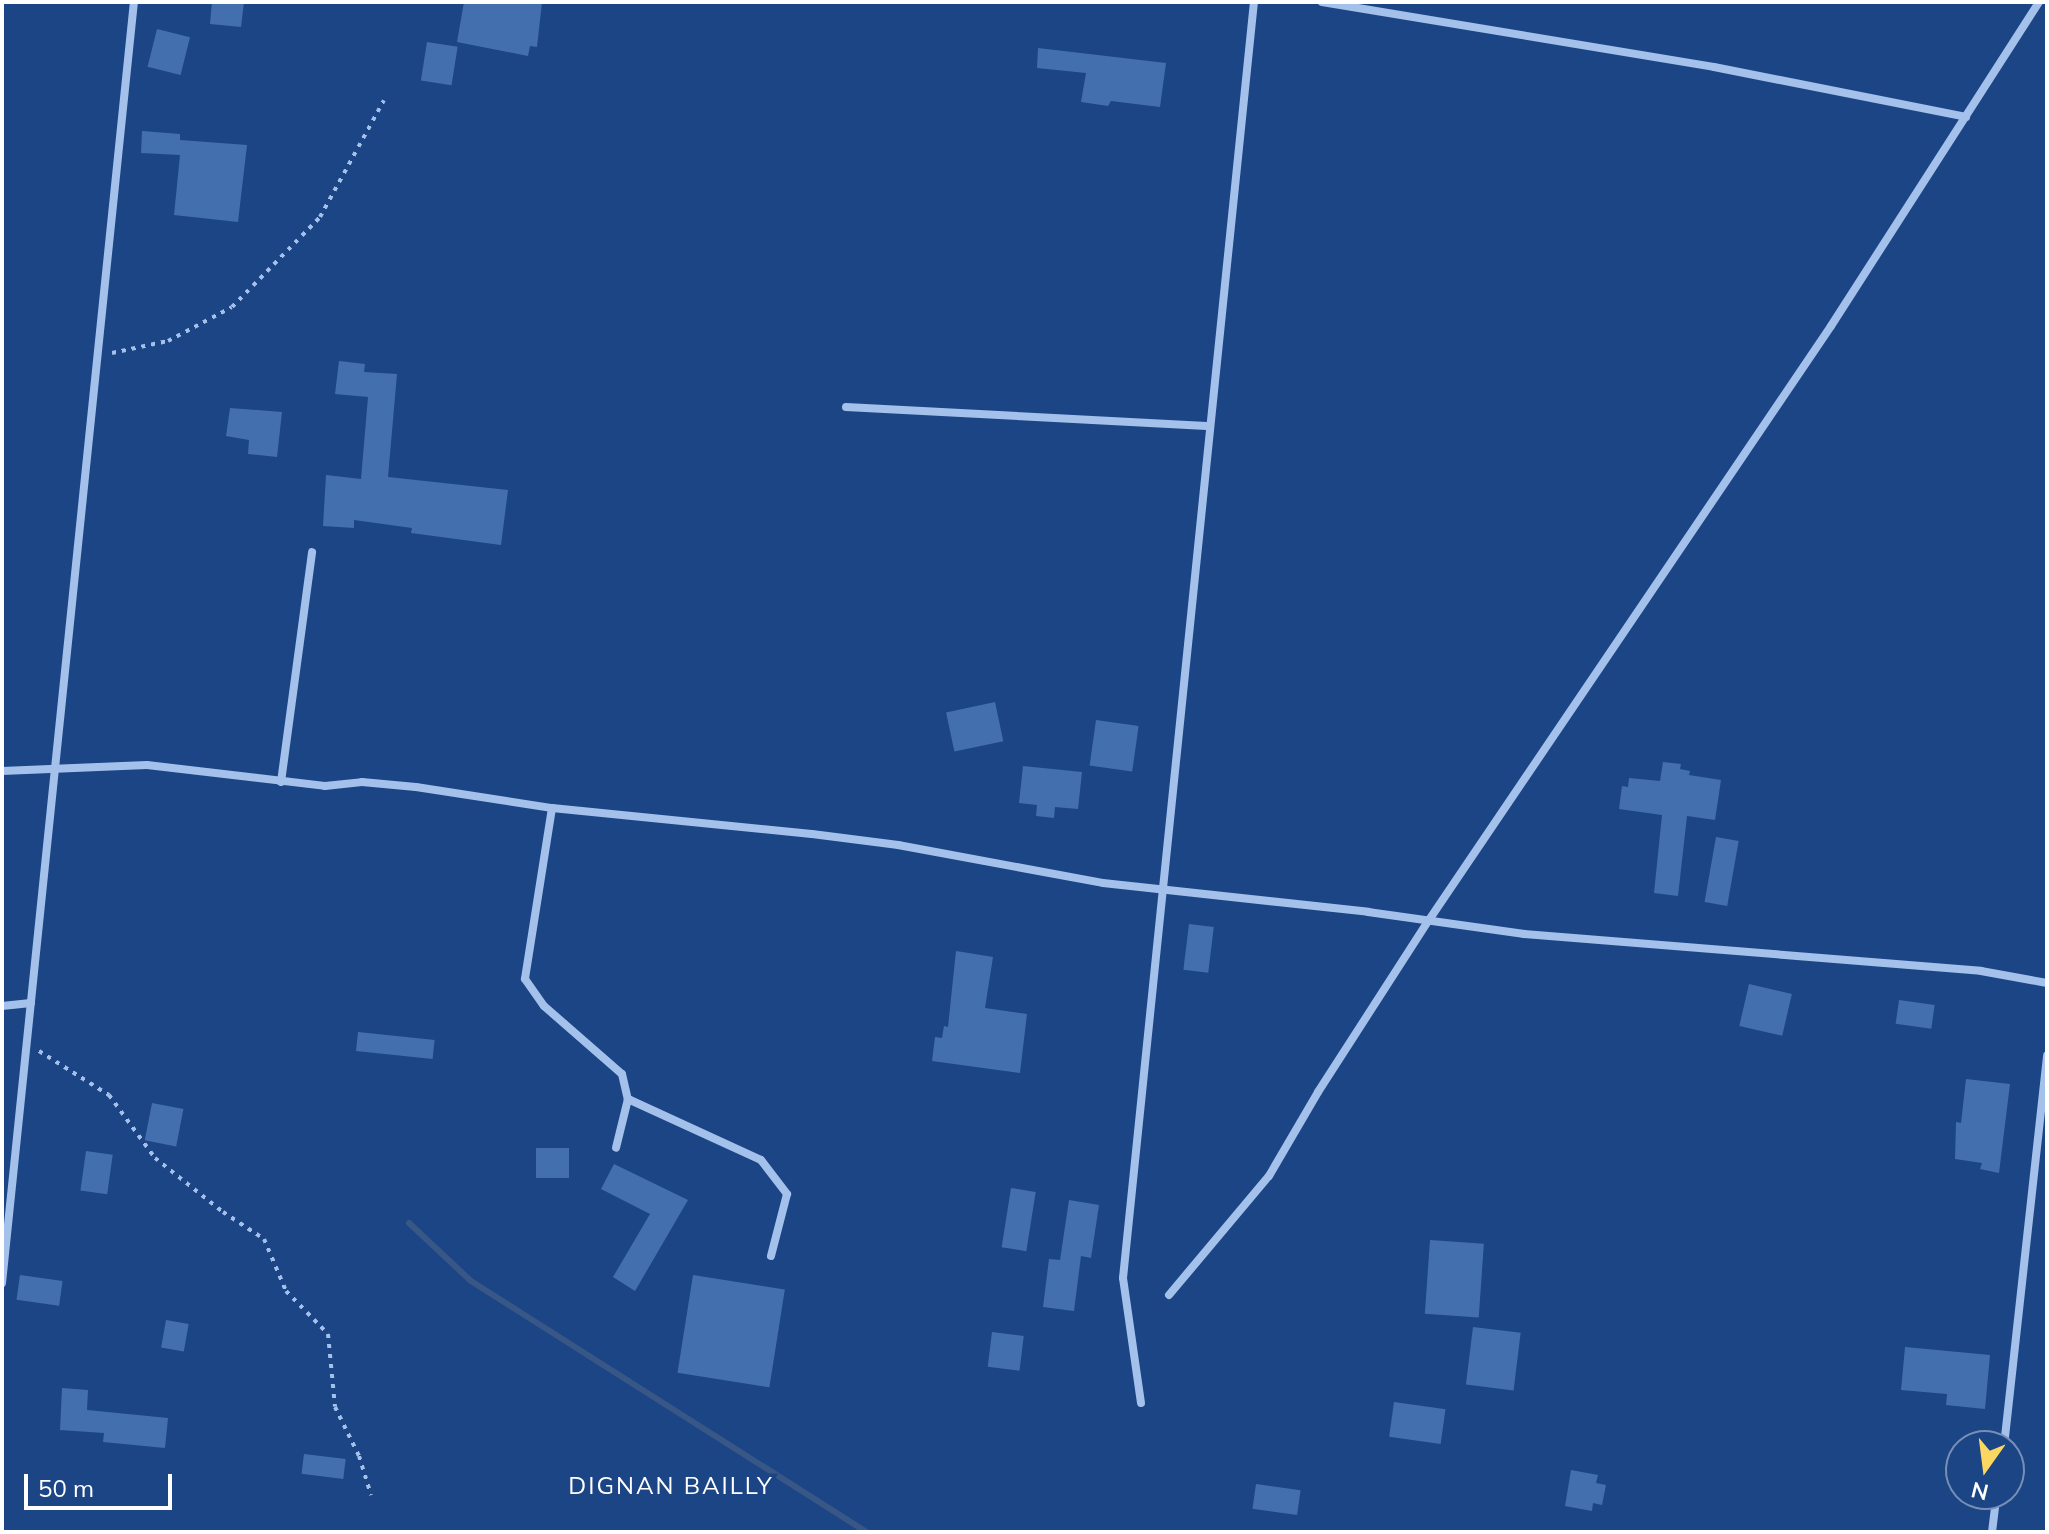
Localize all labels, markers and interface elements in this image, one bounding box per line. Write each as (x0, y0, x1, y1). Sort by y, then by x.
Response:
north arrow (1945, 1430, 2025, 1510)
scale bar (28, 1458, 176, 1508)
district label: DIGNAN BAILLY (568, 1472, 774, 1500)
text: 50 m (38, 1473, 94, 1503)
text: N (1968, 1476, 1991, 1507)

